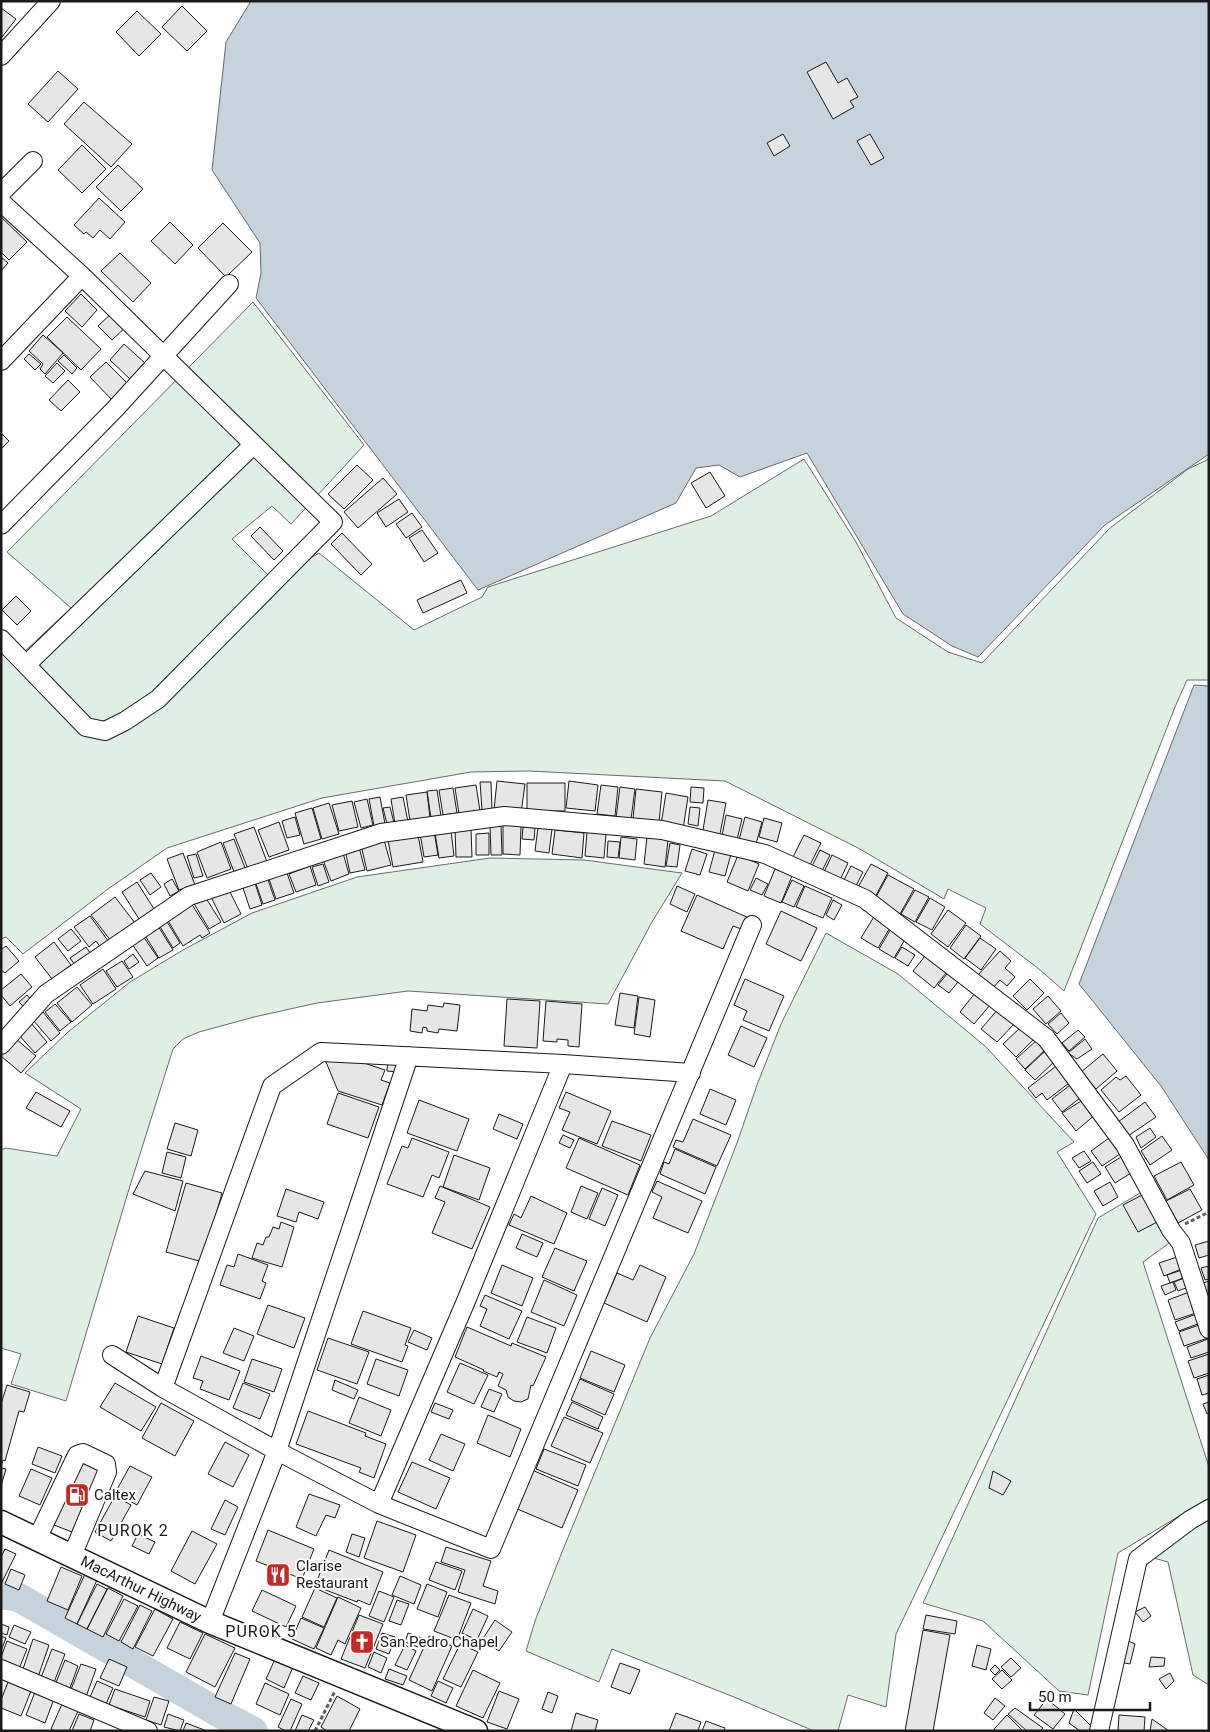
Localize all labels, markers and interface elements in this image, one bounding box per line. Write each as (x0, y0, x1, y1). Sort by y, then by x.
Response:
fuel station icon: Caltex (64, 1482, 90, 1508)
place label: Caltex (94, 1486, 136, 1504)
district label: PUROK 2 (97, 1521, 169, 1540)
street label: MacArthur Highway (78, 1552, 204, 1626)
place label: Clarise Restaurant (296, 1557, 369, 1592)
restaurant icon: Clarise Restaurant (265, 1562, 291, 1588)
district label: PUROK 5 (225, 1622, 297, 1641)
church icon: San Pedro Chapel (349, 1629, 375, 1655)
place label: San Pedro Chapel (380, 1633, 498, 1651)
scale bar (1030, 1680, 1150, 1712)
text: 50 m (1038, 1688, 1072, 1706)

